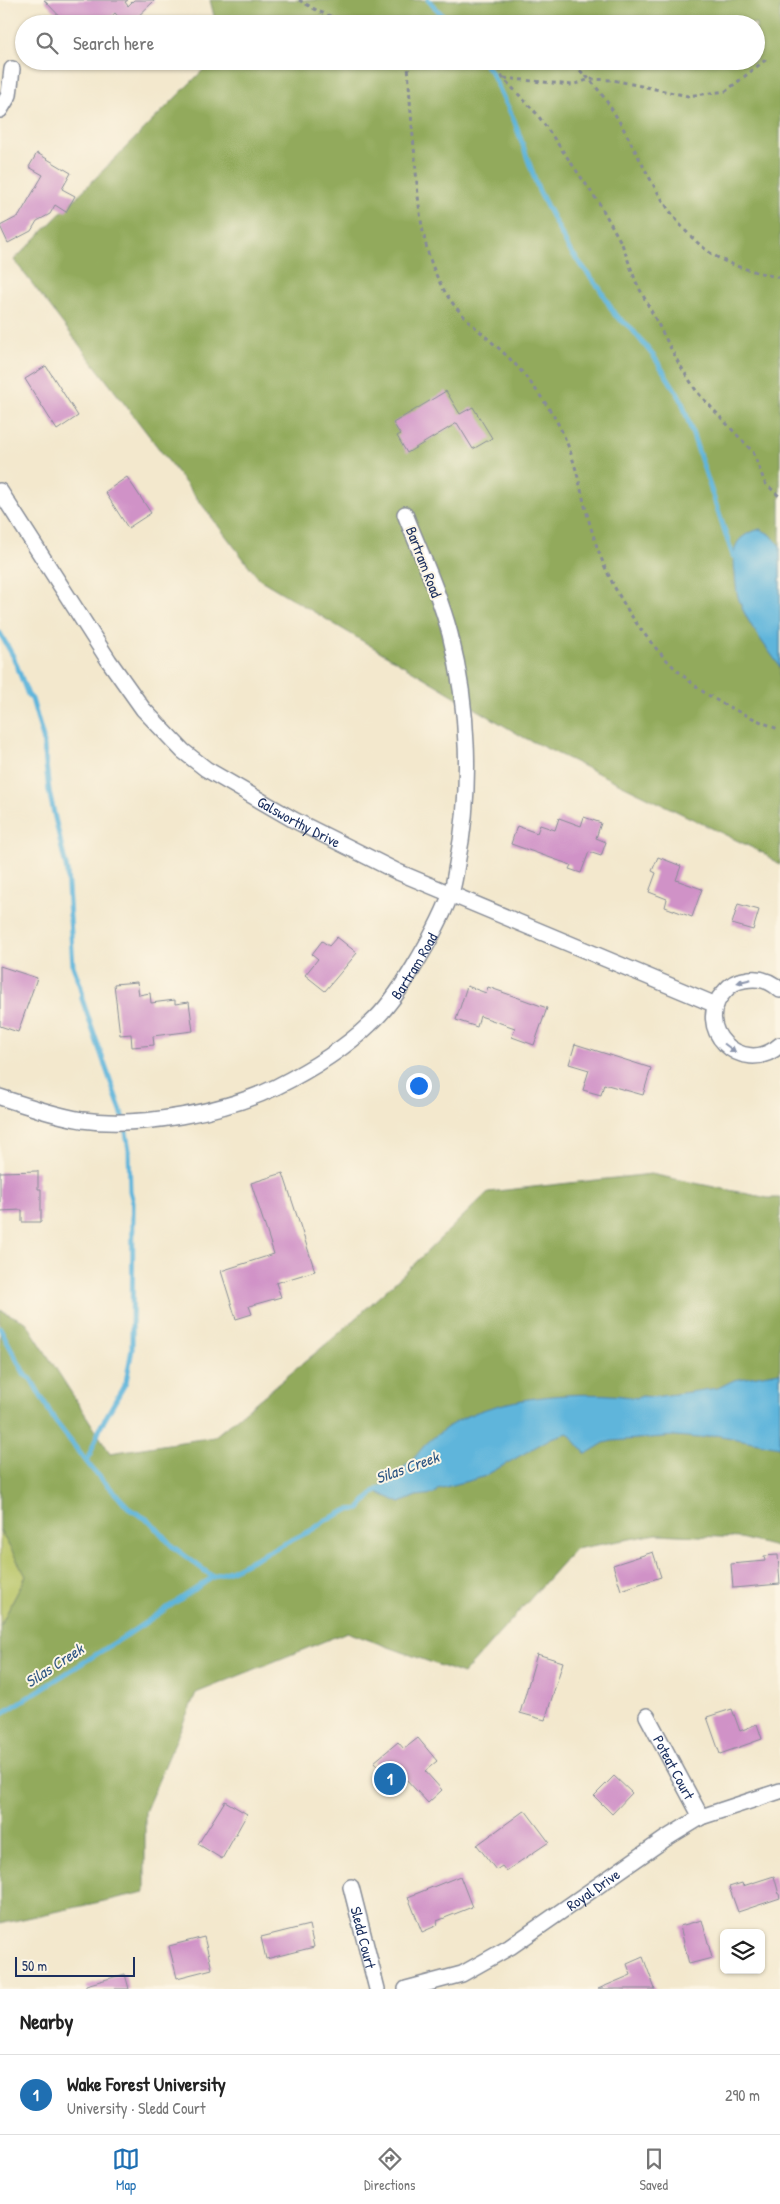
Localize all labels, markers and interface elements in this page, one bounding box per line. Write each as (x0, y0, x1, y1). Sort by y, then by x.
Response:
search box (15, 15, 765, 70)
icon: search (33, 29, 61, 57)
text: Search here (73, 30, 154, 56)
street label: Bartram Road (401, 524, 447, 601)
street label: Galsworthy Drive (254, 791, 344, 852)
street label: Bartram Road (385, 929, 442, 1003)
one-way arrow (736, 977, 751, 985)
one-way arrow (723, 1042, 736, 1053)
your location (406, 1073, 432, 1099)
water label: Silas Creek (372, 1445, 443, 1489)
water label: Silas Creek (20, 1637, 89, 1692)
street label: Poteat Court (649, 1731, 701, 1804)
pin: 1 (374, 1760, 406, 1798)
street label: Royal Drive (562, 1863, 624, 1915)
street label: Sledd Court (346, 1904, 382, 1971)
map controls (720, 1929, 765, 1974)
button: layers (720, 1929, 765, 1974)
scale bar (15, 1954, 135, 1977)
text: 50 m (22, 1956, 47, 1975)
text: Nearby (20, 2007, 73, 2036)
text: Wake Forest University (67, 2071, 226, 2097)
text: 1 (33, 2084, 39, 2106)
text: 290 m (725, 2084, 760, 2106)
text: University · Sledd Court (67, 2097, 206, 2119)
tab: Map (112, 2145, 140, 2194)
tab: Directions (364, 2145, 415, 2194)
tab: Saved (639, 2145, 668, 2194)

